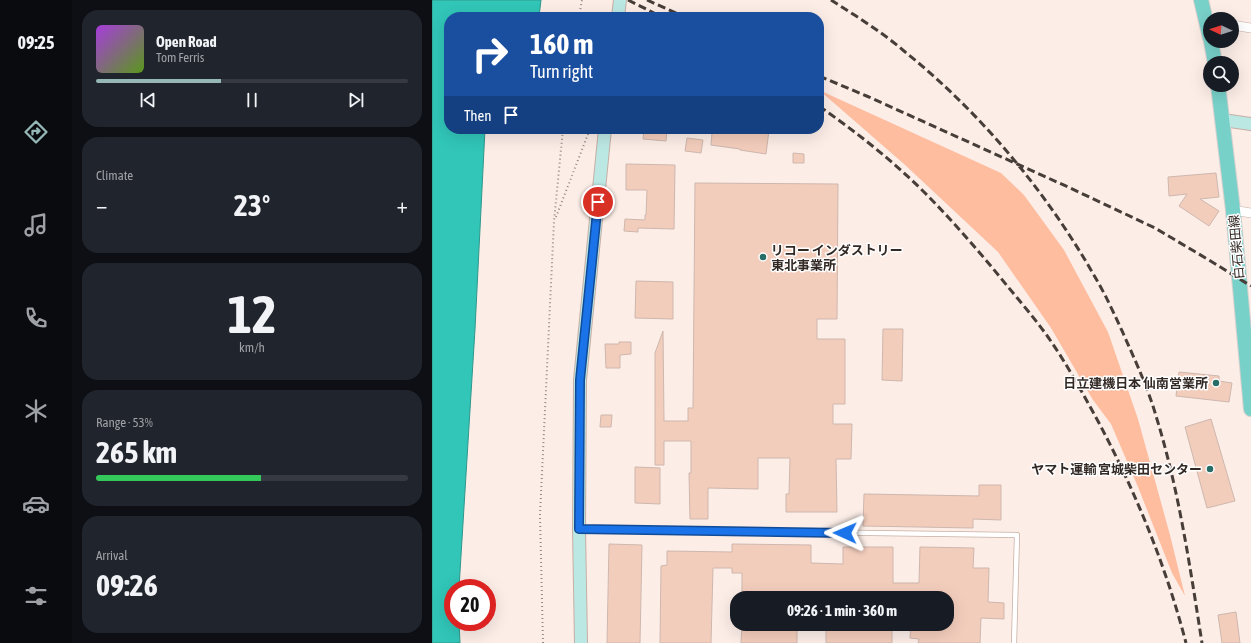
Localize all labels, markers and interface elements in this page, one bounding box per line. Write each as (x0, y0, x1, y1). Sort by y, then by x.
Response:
north arrow (1203, 12, 1239, 48)
map controls (1203, 12, 1239, 92)
icon: right (464, 28, 516, 80)
text: 160 m (530, 28, 593, 60)
text: 09:25 (17, 32, 55, 53)
text: Open Road (156, 33, 217, 50)
text: Tom Ferris (156, 50, 204, 65)
button: search (1203, 56, 1239, 92)
text: Turn right (530, 61, 593, 82)
icon: previous (137, 89, 159, 111)
icon: pause (241, 89, 263, 111)
icon: next (345, 89, 367, 111)
icon: arrive (500, 104, 522, 126)
text: Then (464, 107, 492, 124)
icon: directions (22, 118, 50, 146)
text: Climate (96, 168, 133, 183)
pin (581, 185, 615, 219)
text: 23° (234, 188, 270, 222)
icon: arrive (587, 191, 609, 213)
text: − (96, 192, 107, 218)
text: + (397, 192, 408, 218)
icon: music (22, 211, 50, 239)
street label: 白石柴田線 (1226, 214, 1247, 280)
place label: リコー インダストリー 東北事業所 (771, 243, 903, 273)
marker: リコー インダストリー 東北事業所 (758, 252, 768, 262)
text: 12 (228, 284, 276, 344)
icon: phone (22, 304, 50, 332)
text: km/h (239, 340, 265, 355)
place label: 日立建機日本 仙南営業所 (1063, 376, 1208, 391)
marker: 日立建機日本 仙南営業所 (1211, 378, 1221, 388)
icon: climate (22, 397, 50, 425)
text: Range · 53% (96, 415, 153, 430)
text: 265 km (96, 435, 177, 469)
place label: ヤマト運輸 宮城柴田センター (1031, 462, 1202, 477)
marker: ヤマト運輸 宮城柴田センター (1205, 464, 1215, 474)
icon: car (22, 490, 50, 518)
position arrow (824, 512, 866, 554)
text: Arrival (96, 548, 128, 563)
text: 09:26 (96, 568, 158, 602)
speed limit sign: 20 (444, 579, 496, 631)
icon: filters (22, 582, 50, 610)
text: 09:26 · 1 min · 360 m (787, 602, 897, 619)

